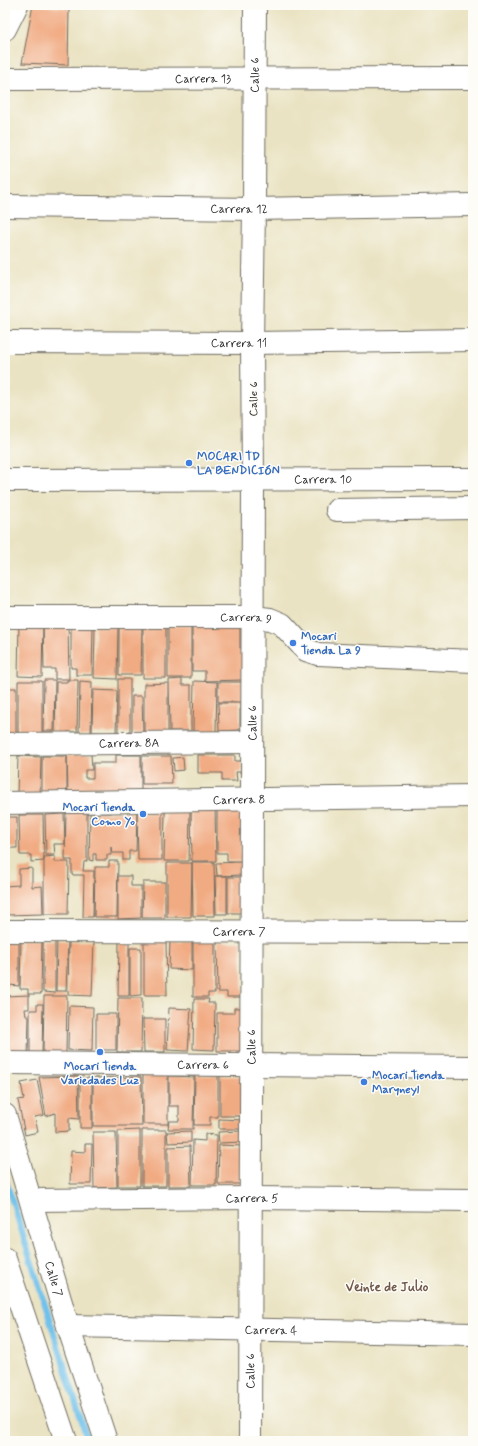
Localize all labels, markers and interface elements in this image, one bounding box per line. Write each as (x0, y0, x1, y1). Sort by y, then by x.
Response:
street label: Calle 6 (248, 57, 264, 93)
street label: Carrera 13 (175, 72, 231, 88)
street label: Carrera 12 (210, 201, 268, 218)
street label: Carrera 11 (211, 336, 267, 352)
street label: Calle 6 (246, 381, 262, 417)
place label: MOCARI TD LA BENDICIÓN (197, 449, 280, 479)
marker: MOCARI TD LA BENDICIÓN (184, 458, 194, 468)
street label: Carrera 10 (294, 472, 352, 488)
street label: Carrera 9 (220, 610, 273, 628)
place label: Mocari Tienda La 9 (301, 629, 361, 659)
marker: Mocari Tienda La 9 (288, 638, 298, 648)
street label: Calle 6 (245, 705, 261, 741)
street label: Carrera 8A (99, 736, 159, 752)
street label: Carrera 8 (213, 792, 265, 809)
place label: Mocari Tienda Como Yo (62, 800, 136, 830)
marker: Mocari Tienda Como Yo (138, 809, 148, 819)
street label: Carrera 7 (212, 924, 266, 941)
street label: Calle 6 (244, 1029, 260, 1065)
marker: Mocari Tienda Variedades Luz (95, 1047, 105, 1057)
street label: Carrera 6 (177, 1057, 229, 1074)
place label: Mocari Tienda Variedades Luz (61, 1059, 139, 1089)
place label: Mocari Tienda Maryneyl (372, 1068, 445, 1098)
marker: Mocari Tienda Maryneyl (359, 1077, 369, 1087)
street label: Carrera 5 (225, 1191, 279, 1207)
street label: Calle 7 (40, 1259, 66, 1299)
district label: Veinte de Julio (346, 1279, 429, 1296)
street label: Carrera 4 (244, 1322, 298, 1340)
street label: Calle 6 (243, 1353, 259, 1389)

